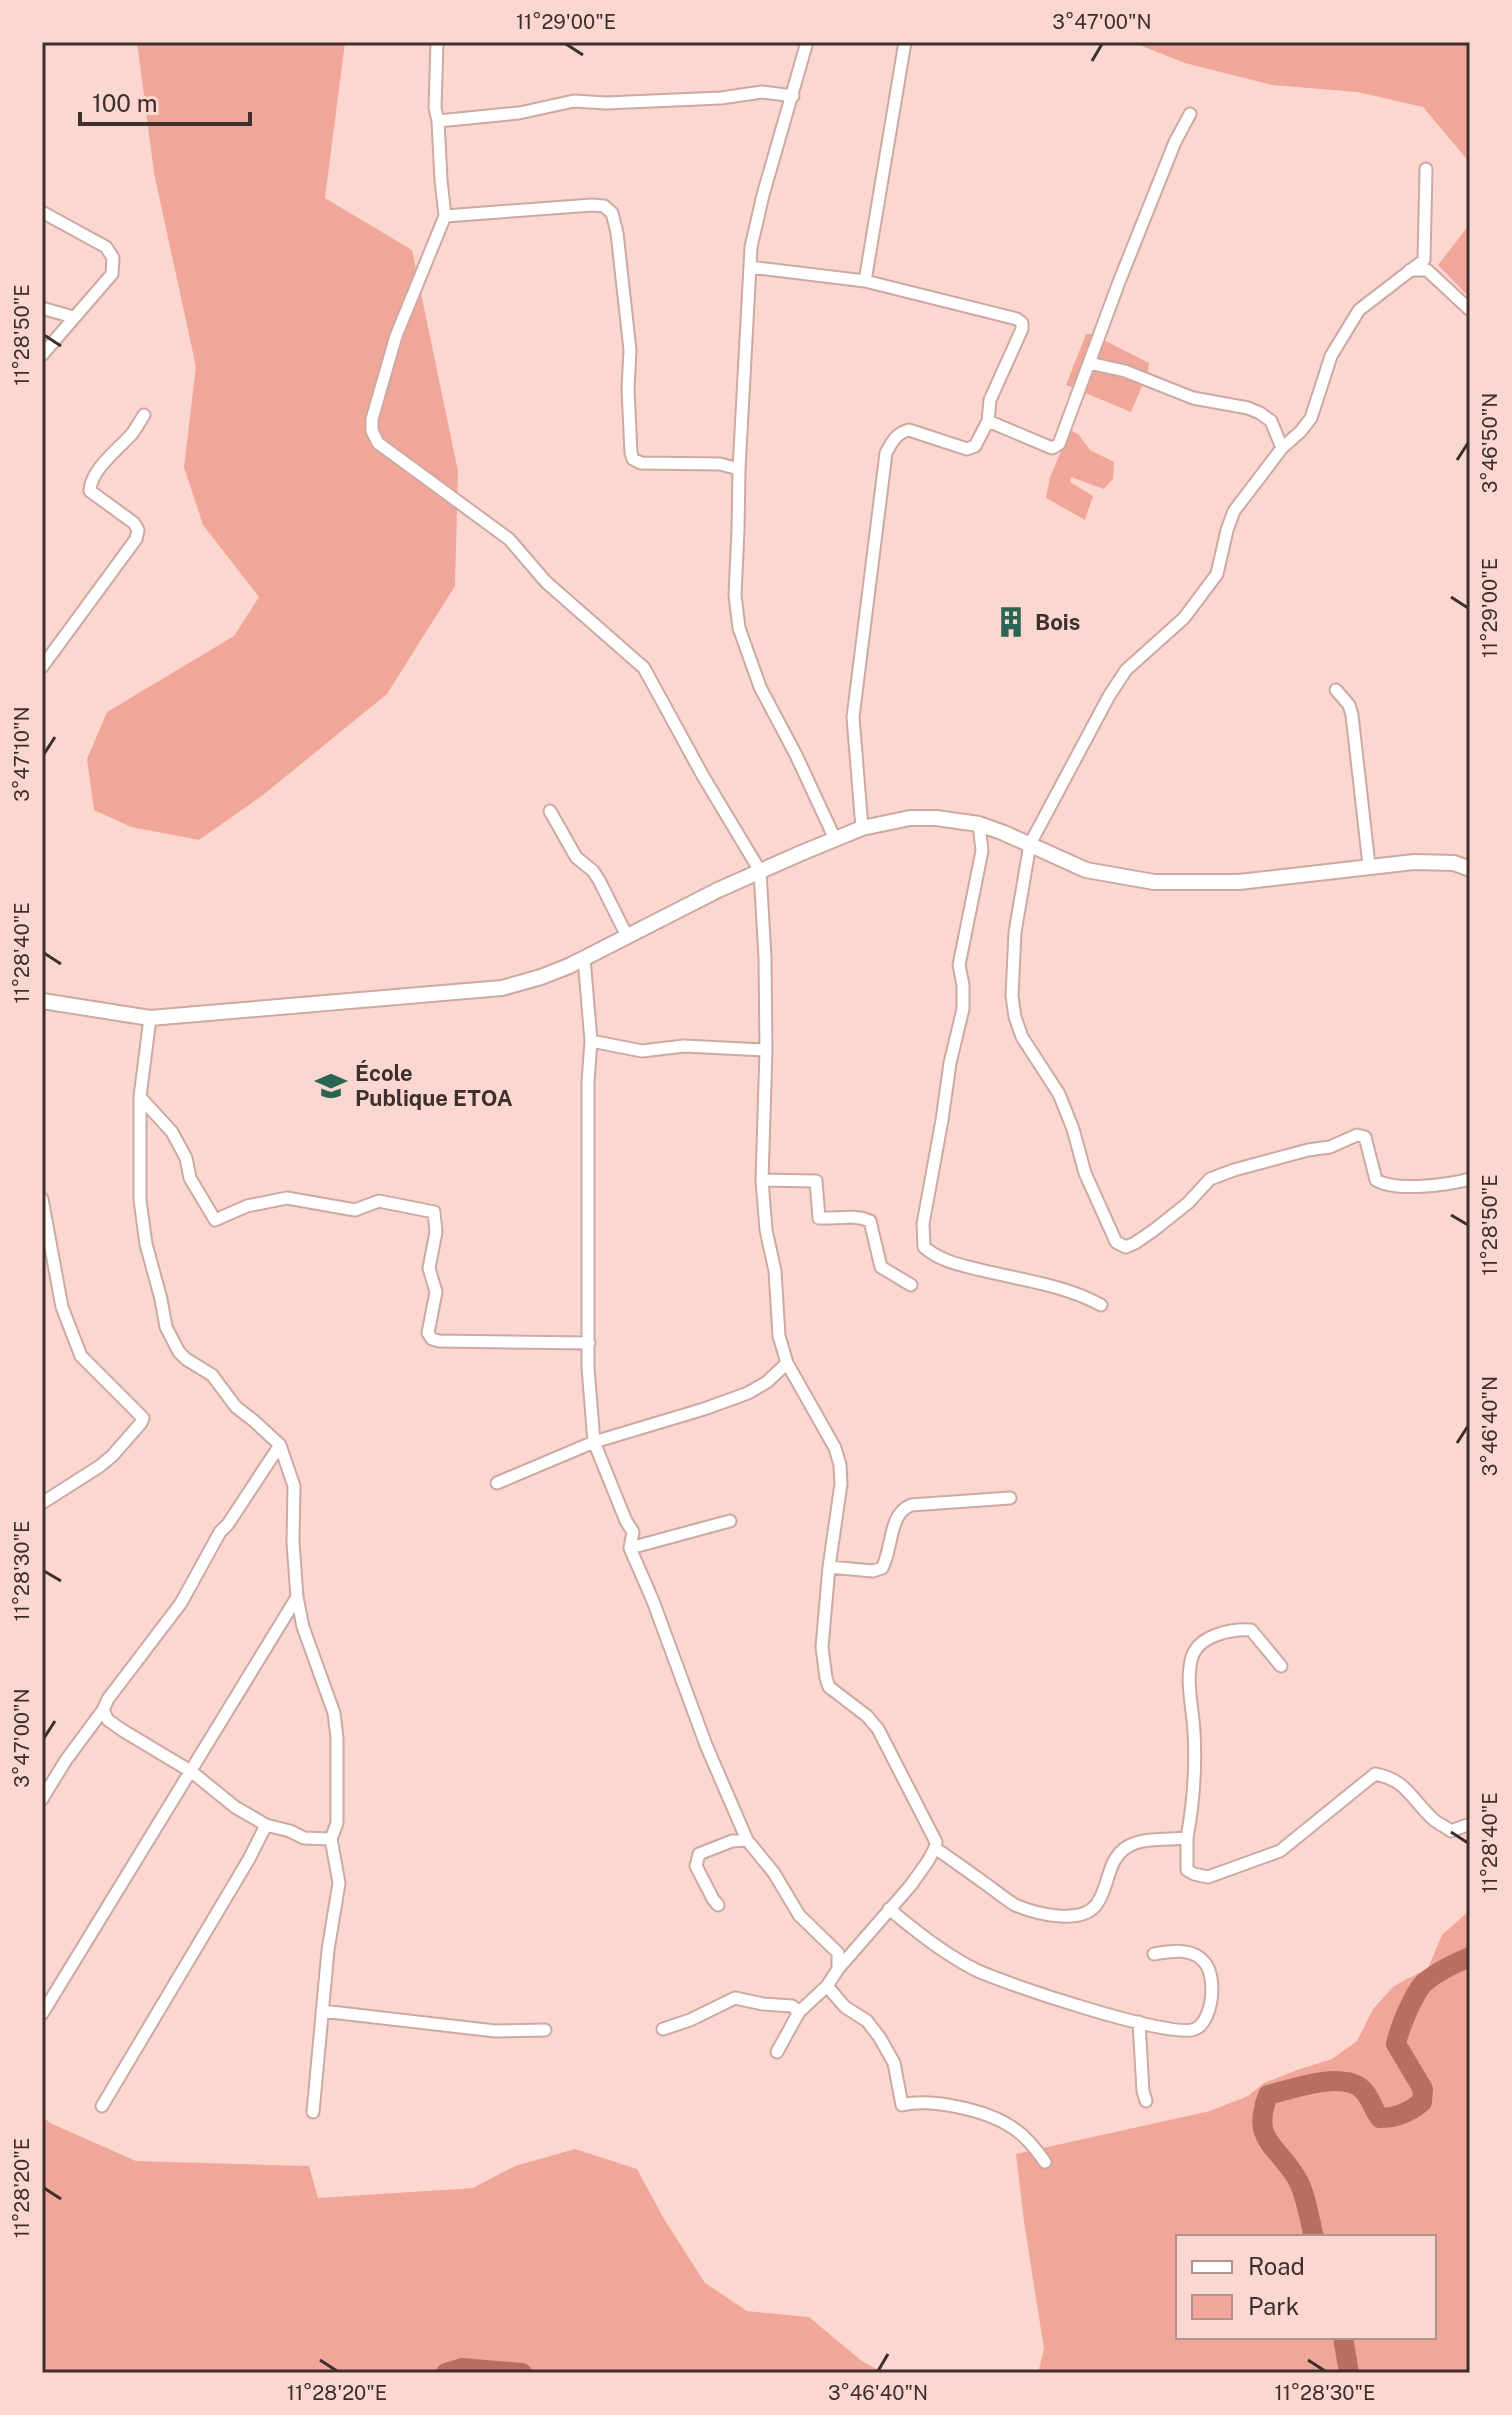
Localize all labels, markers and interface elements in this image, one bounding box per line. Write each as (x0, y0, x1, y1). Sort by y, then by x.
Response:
text: 11°29'00"E (516, 10, 616, 34)
text: 3°47'00"N (1052, 10, 1152, 34)
scale bar (80, 76, 250, 126)
text: 100 m (92, 89, 158, 117)
text: 11°28'50"E (10, 284, 34, 386)
text: 3°46'50"N (1478, 393, 1502, 493)
text: 11°29'00"E (1478, 558, 1502, 658)
building icon: Bois (994, 605, 1028, 639)
place label: Bois (1035, 609, 1080, 635)
text: 3°47'10"N (10, 706, 34, 802)
text: 11°28'40"E (10, 902, 34, 1004)
place label: École Publique ETOA (355, 1060, 513, 1111)
school or university icon: École Publique ETOA (314, 1069, 348, 1103)
text: 11°28'50"E (1478, 1174, 1502, 1276)
text: 3°46'40"N (1478, 1376, 1502, 1476)
text: 11°28'30"E (10, 1521, 34, 1622)
text: 3°47'00"N (10, 1688, 34, 1788)
text: 11°28'40"E (1478, 1792, 1502, 1894)
text: 11°28'20"E (10, 2138, 34, 2238)
legend (1176, 2235, 1436, 2339)
text: Road (1248, 2252, 1305, 2280)
text: Park (1248, 2292, 1299, 2320)
text: 11°28'20"E (287, 2381, 387, 2405)
text: 3°46'40"N (828, 2381, 928, 2405)
text: 11°28'30"E (1275, 2381, 1376, 2405)

